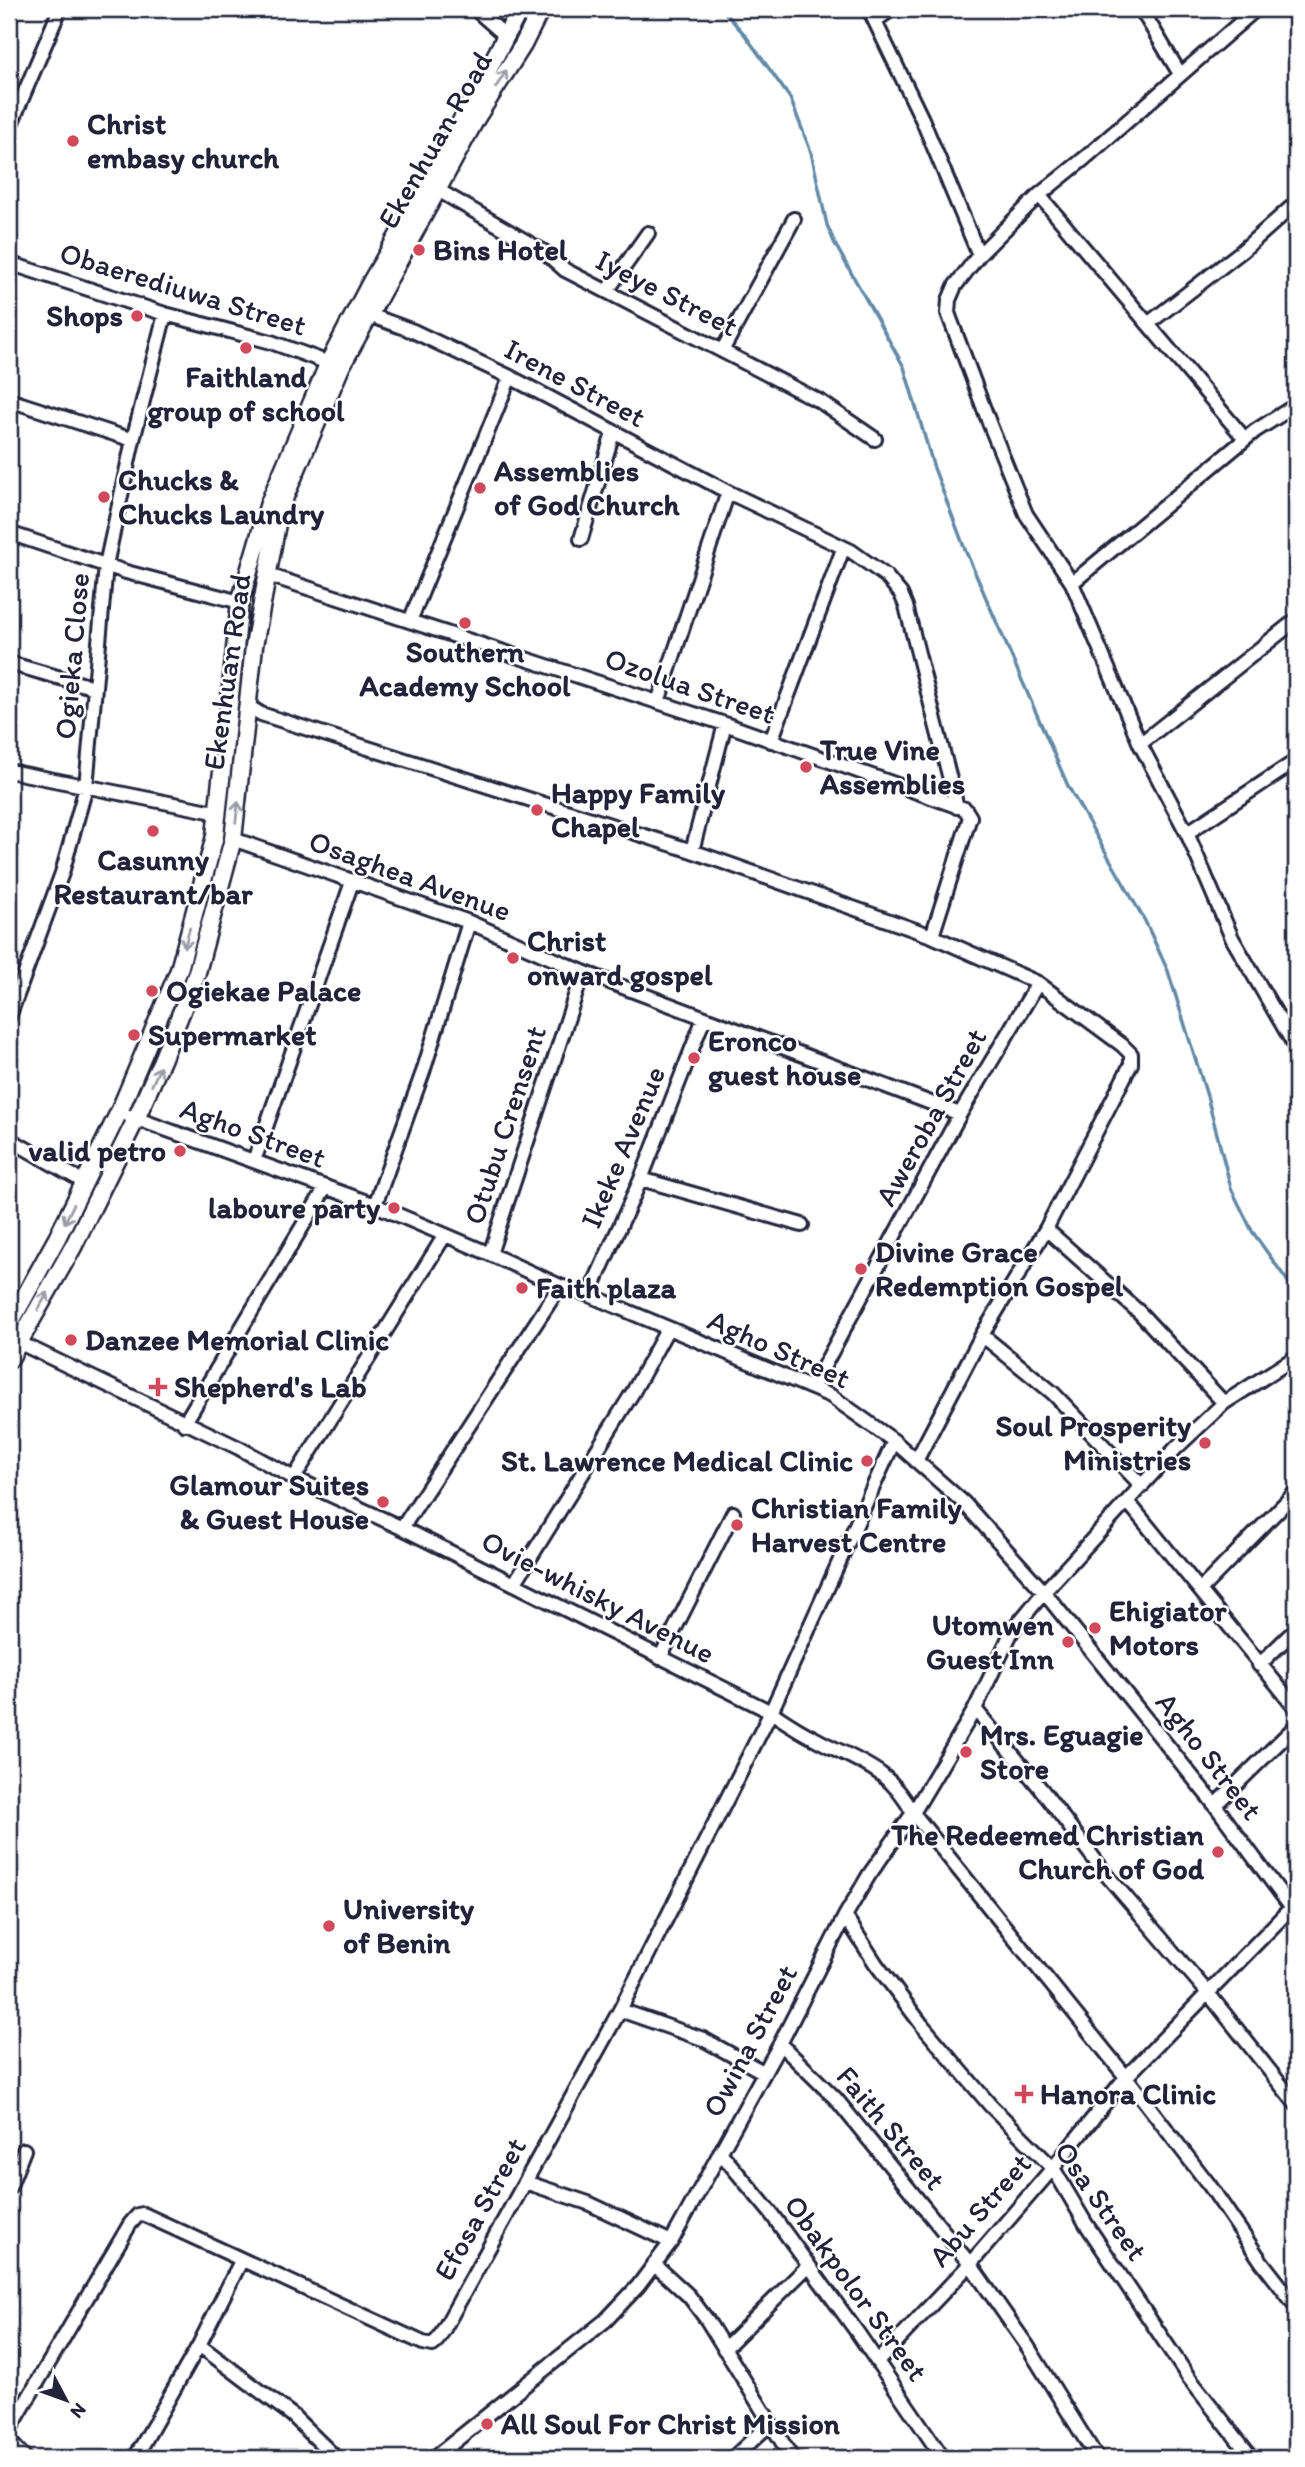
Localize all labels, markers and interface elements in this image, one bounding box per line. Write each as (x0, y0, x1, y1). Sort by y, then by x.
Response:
street label: Ekenhuan Road (369, 45, 500, 235)
one-way arrow (494, 70, 509, 89)
place label: Christ embasy church (87, 105, 280, 176)
marker: Christ embasy church (65, 133, 81, 149)
place label: Bins Hotel (433, 231, 568, 268)
street label: Obaerediuwa Street (55, 233, 311, 344)
street label: Iyeye Street (590, 241, 745, 344)
marker: Bins Hotel (411, 242, 427, 258)
place label: Shops (46, 297, 123, 334)
marker: Shops (129, 308, 145, 324)
street label: Irene Street (498, 330, 652, 435)
marker: Faithland group of school (238, 340, 254, 356)
place label: Faithland group of school (147, 358, 345, 429)
place label: Assemblies of God Church (493, 452, 681, 523)
place label: Chucks & Chucks Laundry (118, 461, 325, 532)
marker: Assemblies of God Church (472, 480, 488, 496)
marker: Chucks & Chucks Laundry (96, 489, 112, 505)
street label: Ogieka Close (46, 571, 97, 741)
street label: Ekenhuan Road (194, 571, 259, 772)
marker: Southern Academy School (457, 615, 473, 631)
place label: Southern Academy School (359, 633, 571, 704)
street label: Ozolua Street (600, 639, 780, 732)
place label: True Vine Assemblies (819, 731, 965, 802)
marker: True Vine Assemblies (798, 759, 814, 775)
place label: Happy Family Chapel (551, 774, 726, 845)
one-way arrow (231, 801, 244, 824)
marker: Happy Family Chapel (529, 802, 545, 818)
street label: Osaghea Avenue (304, 822, 516, 929)
marker: Casunny Restaurant/bar (145, 823, 161, 839)
place label: Casunny Restaurant/bar (53, 841, 253, 912)
place label: Christ onward gospel (527, 922, 713, 993)
one-way arrow (180, 927, 193, 949)
marker: Christ onward gospel (505, 950, 521, 966)
place label: Ogiekae Palace (166, 972, 361, 1009)
marker: Ogiekae Palace (144, 983, 160, 999)
place label: Supermarket (148, 1016, 317, 1053)
street label: Otubu Crensent (455, 1021, 554, 1229)
street label: Aweroba Street (867, 1021, 995, 1212)
place label: Eronco guest house (708, 1022, 861, 1093)
marker: Supermarket (126, 1027, 142, 1043)
marker: Eronco guest house (686, 1050, 702, 1066)
street label: Ikeke Avenue (572, 1060, 673, 1233)
one-way arrow (150, 1065, 163, 1086)
street label: Agho Street (175, 1089, 331, 1176)
place label: valid petro (29, 1132, 166, 1169)
marker: valid petro (172, 1143, 188, 1159)
place label: laboure party (208, 1189, 381, 1226)
marker: laboure party (386, 1200, 402, 1216)
one-way arrow (61, 1203, 75, 1224)
place label: Divine Grace Redemption Gospel (875, 1233, 1124, 1304)
marker: Divine Grace Redemption Gospel (853, 1261, 869, 1277)
place label: Faith plaza (536, 1269, 677, 1306)
marker: Faith plaza (514, 1280, 530, 1296)
one-way arrow (37, 1291, 50, 1312)
street label: Agho Street (702, 1301, 856, 1396)
place label: Danzee Memorial Clinic (85, 1321, 389, 1358)
marker: Danzee Memorial Clinic (63, 1332, 79, 1348)
place label: Shepherd's Lab (174, 1368, 367, 1405)
marker: Shepherd's Lab (148, 1377, 168, 1397)
place label: Soul Prosperity Ministries (995, 1407, 1192, 1478)
marker: Soul Prosperity Ministries (1197, 1435, 1213, 1451)
place label: St. Lawrence Medical Clinic (501, 1442, 853, 1479)
marker: St. Lawrence Medical Clinic (859, 1453, 875, 1469)
place label: Glamour Suites & Guest House (169, 1466, 369, 1537)
place label: Christian Family Harvest Centre (751, 1489, 963, 1560)
marker: Glamour Suites & Guest House (375, 1494, 391, 1510)
marker: Christian Family Harvest Centre (729, 1517, 745, 1533)
street label: Ovie-whisky Avenue (475, 1522, 721, 1671)
place label: Ehigiator Motors (1109, 1592, 1228, 1663)
place label: Utomwen Guest Inn (926, 1606, 1054, 1677)
marker: Ehigiator Motors (1087, 1620, 1103, 1636)
marker: Utomwen Guest Inn (1060, 1634, 1076, 1650)
street label: Agho Street (1148, 1684, 1271, 1827)
place label: Mrs. Eguagie Store (980, 1716, 1144, 1787)
marker: Mrs. Eguagie Store (958, 1744, 974, 1760)
place label: The Redeemed Christian Church of God (890, 1816, 1205, 1887)
marker: The Redeemed Christian Church of God (1210, 1844, 1226, 1860)
place label: University of Benin (343, 1890, 475, 1961)
marker: University of Benin (321, 1918, 337, 1934)
street label: Owina Street (694, 1958, 805, 2123)
street label: Faith Street (829, 2058, 954, 2197)
place label: Hanora Clinic (1040, 2075, 1216, 2112)
marker: Hanora Clinic (1014, 2084, 1034, 2104)
street label: Efosa Street (425, 2131, 534, 2287)
street label: Osa Street (1047, 2134, 1156, 2268)
street label: Abu Street (920, 2145, 1039, 2274)
street label: Obakpolor Street (776, 2187, 936, 2388)
north arrow (32, 2366, 102, 2436)
text: N (66, 2398, 91, 2423)
place label: All Soul For Christ Mission (500, 2405, 841, 2442)
marker: All Soul For Christ Mission (479, 2416, 495, 2432)

